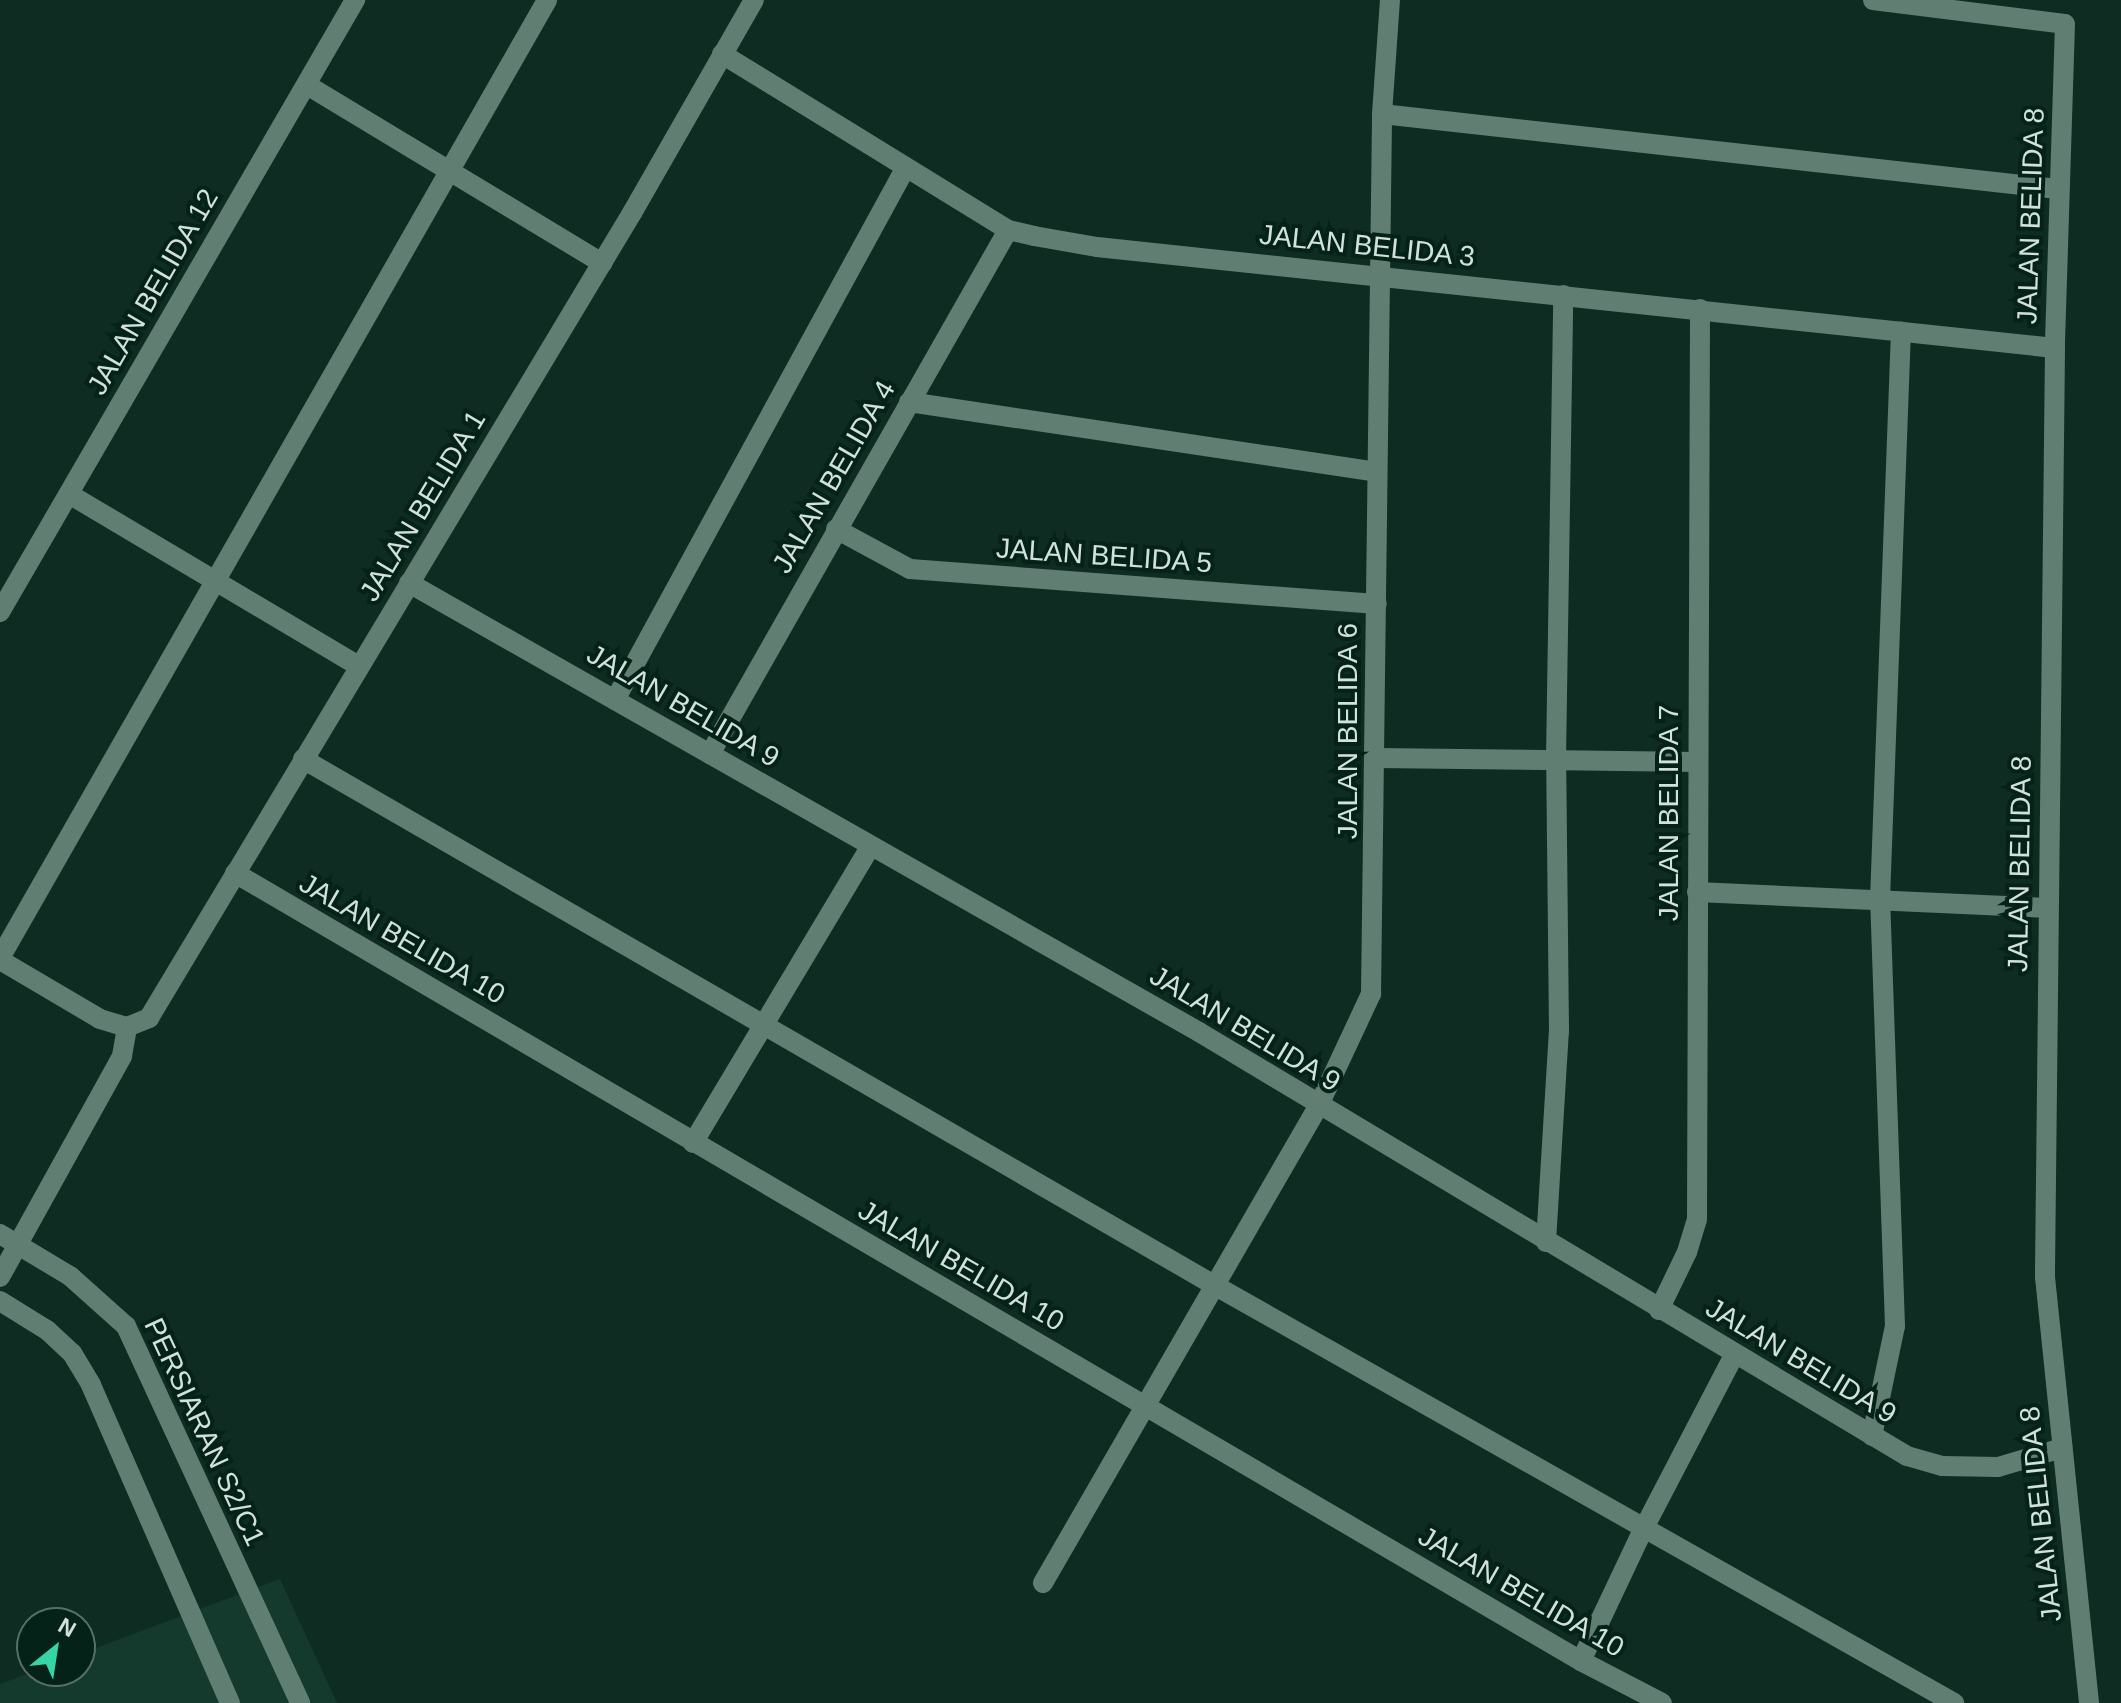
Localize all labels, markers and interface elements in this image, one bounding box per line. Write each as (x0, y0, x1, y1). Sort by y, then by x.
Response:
street label: JALAN BELIDA 8 (2010, 107, 2052, 325)
street label: JALAN BELIDA 12 (80, 183, 226, 401)
street label: JALAN BELIDA 3 (1257, 218, 1477, 274)
street label: JALAN BELIDA 4 (765, 374, 903, 580)
street label: JALAN BELIDA 1 (352, 404, 494, 608)
street label: JALAN BELIDA 5 (994, 532, 1214, 580)
street label: JALAN BELIDA 6 (1331, 622, 1365, 840)
street label: JALAN BELIDA 9 (580, 637, 786, 775)
street label: JALAN BELIDA 7 (1652, 704, 1686, 922)
street label: JALAN BELIDA 8 (2001, 755, 2039, 973)
street label: JALAN BELIDA 10 (293, 866, 511, 1012)
street label: JALAN BELIDA 9 (1143, 958, 1347, 1100)
street label: JALAN BELIDA 10 (852, 1193, 1070, 1339)
street label: JALAN BELIDA 9 (1699, 1290, 1903, 1432)
street label: PERSIARAN S2/C1 (136, 1313, 272, 1551)
street label: JALAN BELIDA 8 (2013, 1404, 2069, 1624)
street label: JALAN BELIDA 10 (1412, 1519, 1630, 1665)
north arrow (16, 1607, 96, 1687)
text: N (54, 1613, 80, 1642)

